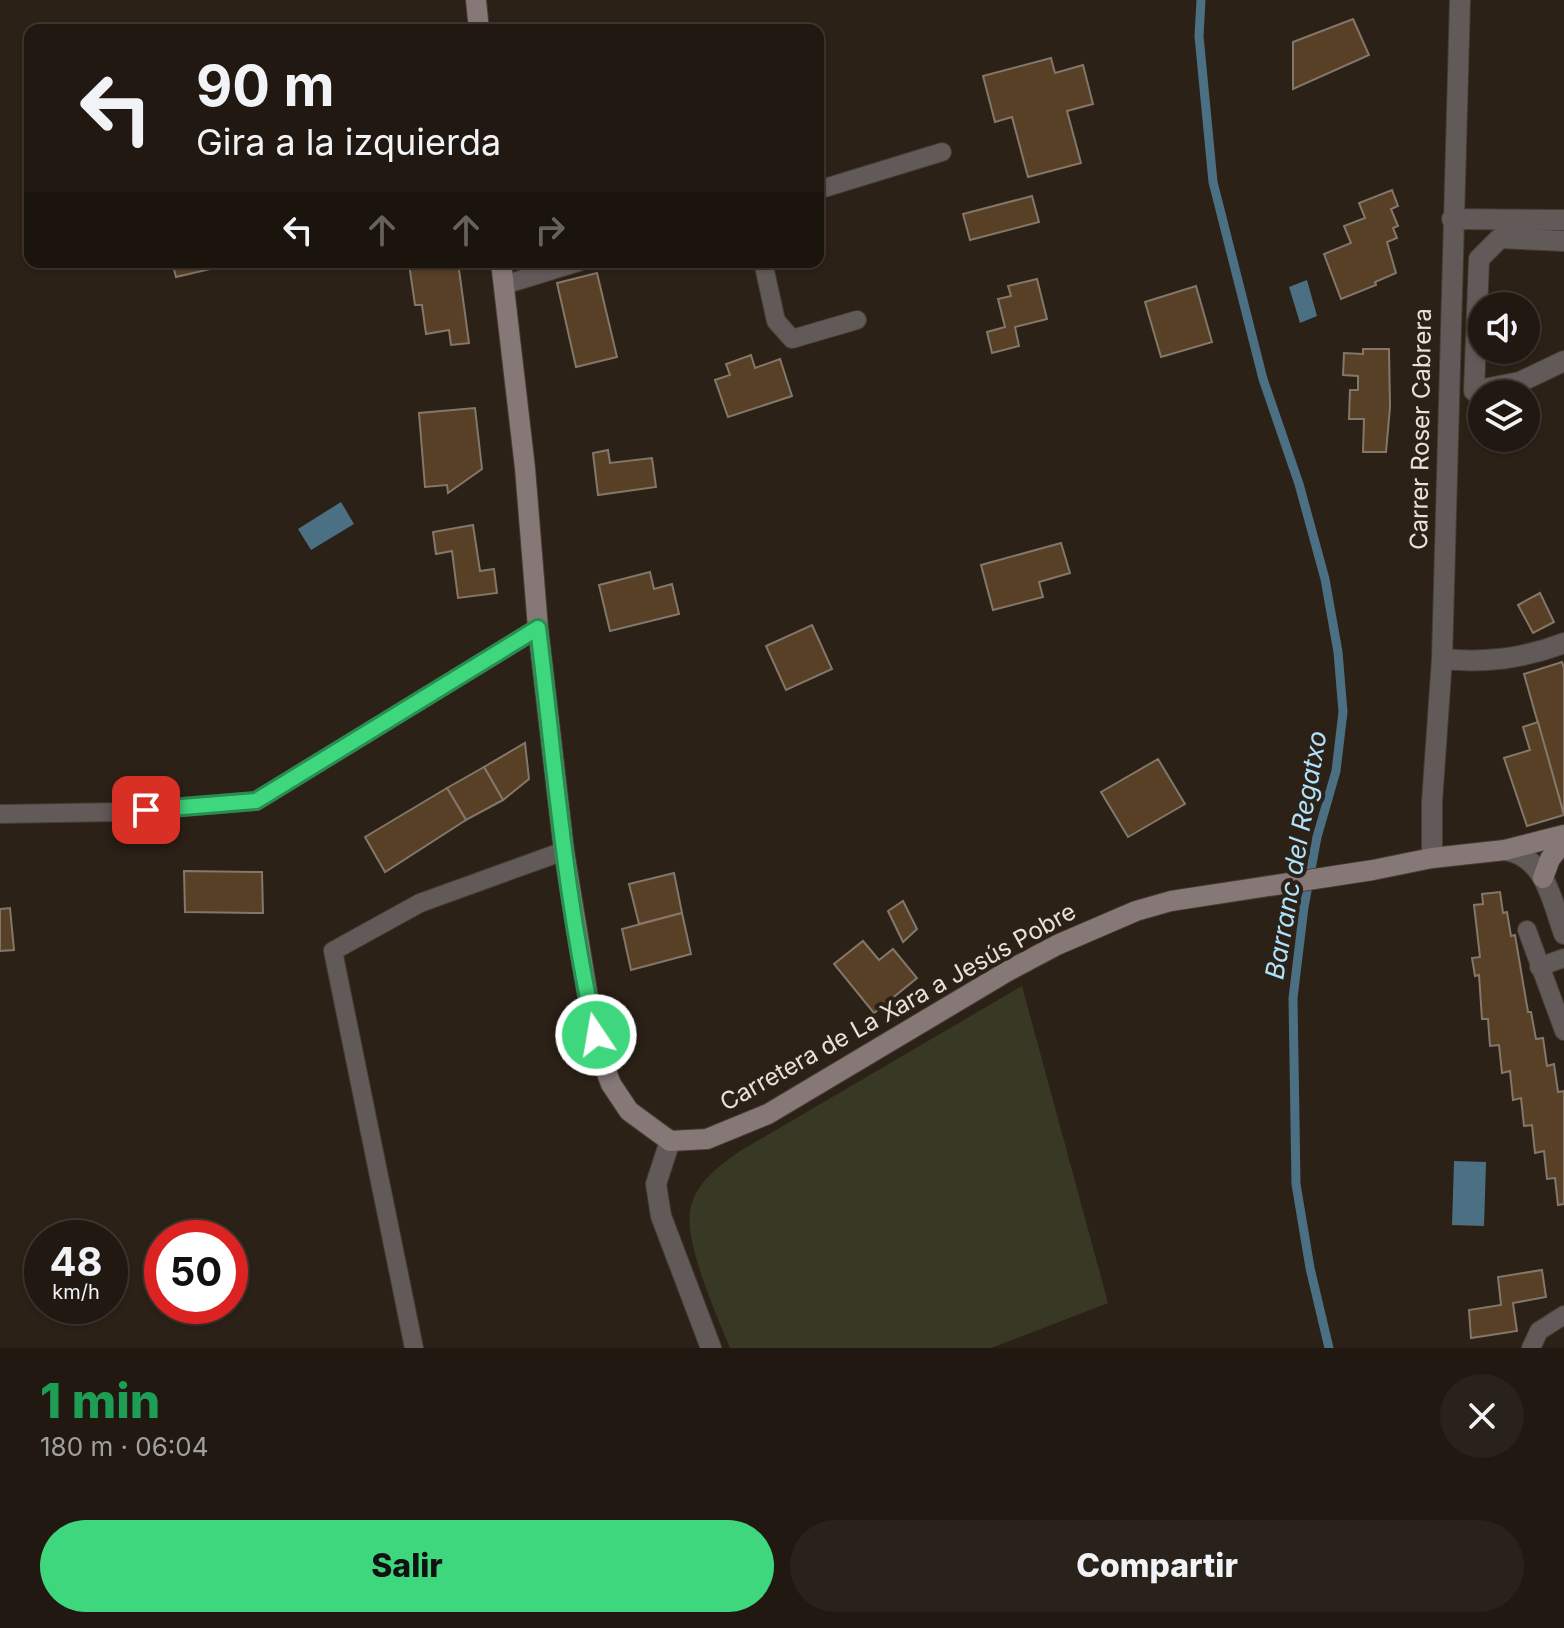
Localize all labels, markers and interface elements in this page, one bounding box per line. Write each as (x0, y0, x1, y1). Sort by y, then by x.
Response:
text: 90 m (196, 52, 335, 120)
icon: left (64, 56, 168, 160)
text: Gira a la izquierda (196, 120, 501, 164)
icon: left (276, 208, 320, 252)
icon: ahead (360, 208, 404, 252)
icon: ahead (444, 208, 488, 252)
icon: right (528, 208, 572, 252)
map controls (1468, 292, 1540, 452)
button: sound (1468, 292, 1540, 364)
street label: Carrer Roser Cabrera (1404, 308, 1437, 550)
button: layers (1468, 380, 1540, 452)
water label: Barranc del Regatxo (1258, 728, 1333, 981)
pin (112, 776, 180, 844)
icon: arrive (124, 788, 168, 832)
street label: Carretera de La Xara a Jesús Pobre (715, 896, 1081, 1117)
position arrow (554, 993, 638, 1077)
speed limit sign: 50 (144, 1220, 248, 1324)
text: 48 (49, 1237, 103, 1286)
text: km/h (52, 1280, 100, 1304)
text: 1 min (40, 1371, 160, 1430)
button: close (1440, 1374, 1524, 1458)
text: 180 m · 06:04 (40, 1431, 208, 1462)
button: Salir (40, 1520, 774, 1612)
button: Compartir (790, 1520, 1524, 1612)

